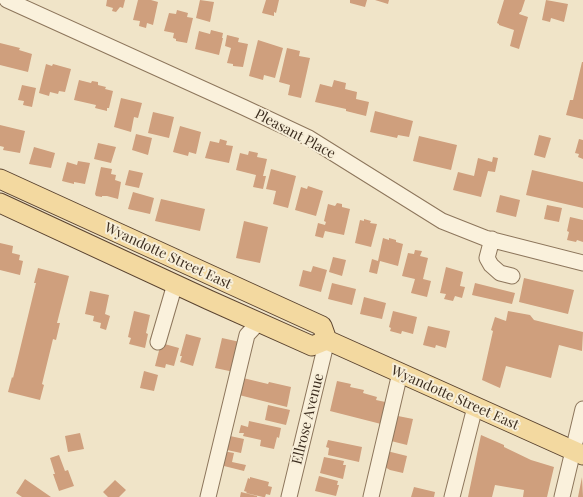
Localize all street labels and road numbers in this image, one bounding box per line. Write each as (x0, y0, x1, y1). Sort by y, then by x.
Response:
street label: Pleasant Place (252, 106, 338, 162)
street label: Wyandotte Street East (102, 219, 234, 293)
street label: Wyandotte Street East (388, 362, 522, 434)
street label: Ellrose Avenue (289, 372, 327, 466)

